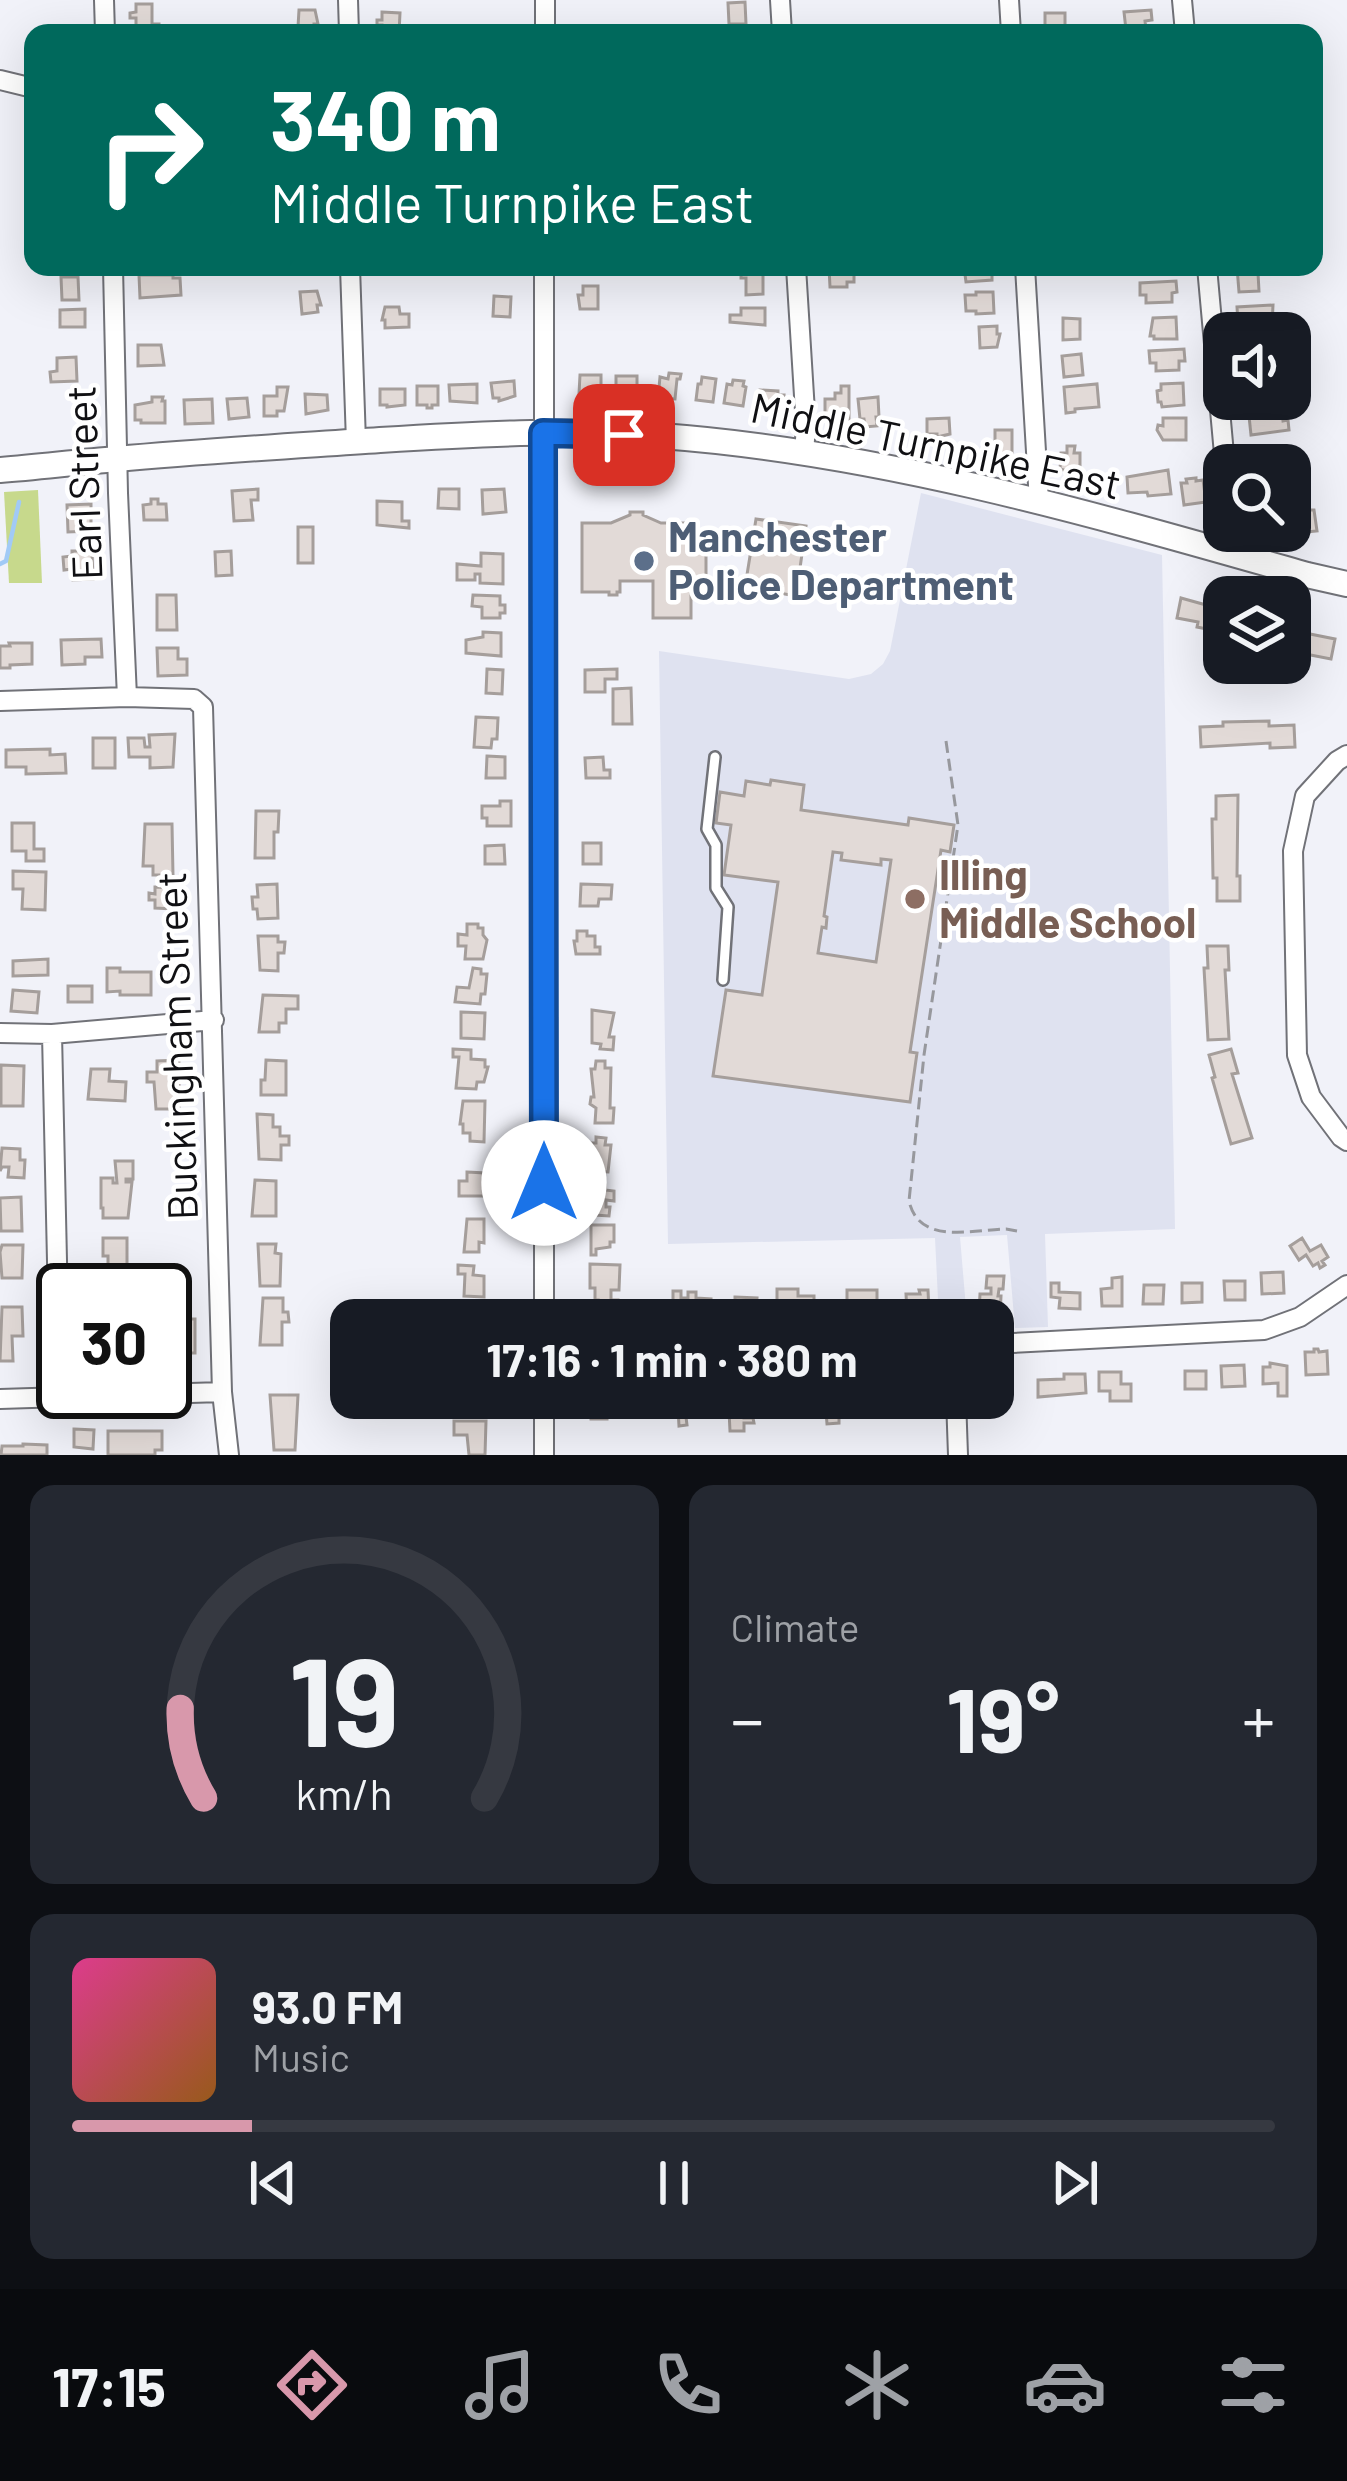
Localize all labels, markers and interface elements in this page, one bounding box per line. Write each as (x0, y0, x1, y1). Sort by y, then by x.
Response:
text: 340 m (270, 67, 501, 168)
icon: right (72, 72, 228, 228)
text: Middle Turnpike East (270, 169, 755, 234)
map controls (1203, 312, 1311, 684)
button: sound (1203, 312, 1311, 420)
street label: Middle Turnpike East (747, 380, 1126, 509)
pin (573, 384, 675, 486)
street label: Earl Street (54, 385, 110, 581)
icon: arrive (591, 402, 657, 468)
button: search (1203, 444, 1311, 552)
place label: Manchester Police Department (668, 510, 1014, 608)
marker: Manchester Police Department (631, 548, 657, 574)
button: layers (1203, 576, 1311, 684)
place label: Illing Middle School (939, 848, 1196, 946)
street label: Buckingham Street (144, 871, 207, 1221)
marker: Illing Middle School (902, 886, 928, 912)
position arrow (481, 1120, 607, 1246)
speed limit sign: 30 (36, 1263, 192, 1419)
text: 17:16 · 1 min · 380 m (486, 1332, 858, 1386)
text: Climate (731, 1603, 860, 1650)
text: 19 (289, 1622, 399, 1772)
text: 19° (946, 1663, 1060, 1771)
text: − (731, 1678, 764, 1757)
text: + (1242, 1678, 1275, 1757)
text: km/h (296, 1766, 393, 1818)
text: 93.0 FM (252, 1979, 403, 2033)
text: Music (252, 2033, 350, 2080)
icon: previous (240, 2150, 306, 2216)
icon: pause (641, 2150, 707, 2216)
icon: next (1042, 2150, 1108, 2216)
icon: directions (270, 2343, 354, 2427)
icon: music (458, 2343, 542, 2427)
icon: phone (646, 2343, 730, 2427)
icon: climate (835, 2343, 919, 2427)
icon: car (1023, 2343, 1107, 2427)
icon: filters (1211, 2343, 1295, 2427)
text: 17:15 (52, 2353, 166, 2418)

